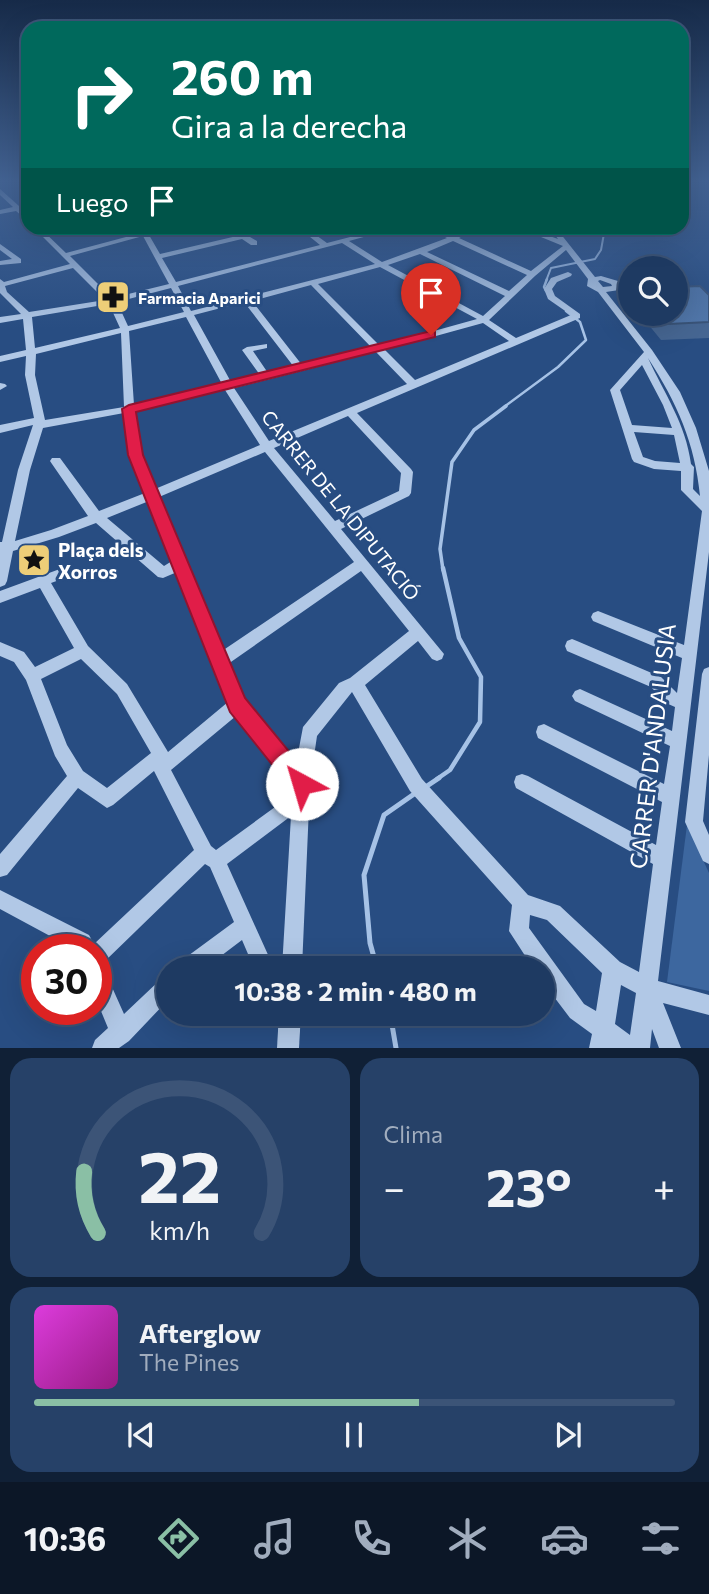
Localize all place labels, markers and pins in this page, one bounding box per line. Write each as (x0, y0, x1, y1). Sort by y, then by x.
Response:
pin (401, 263, 461, 335)
pharmacy icon: Farmacia Aparici (94, 278, 132, 316)
place label: Farmacia Aparici (138, 288, 261, 307)
place label: Plaça dels Xorros (58, 538, 144, 583)
place icon: Plaça dels Xorros (15, 541, 53, 579)

